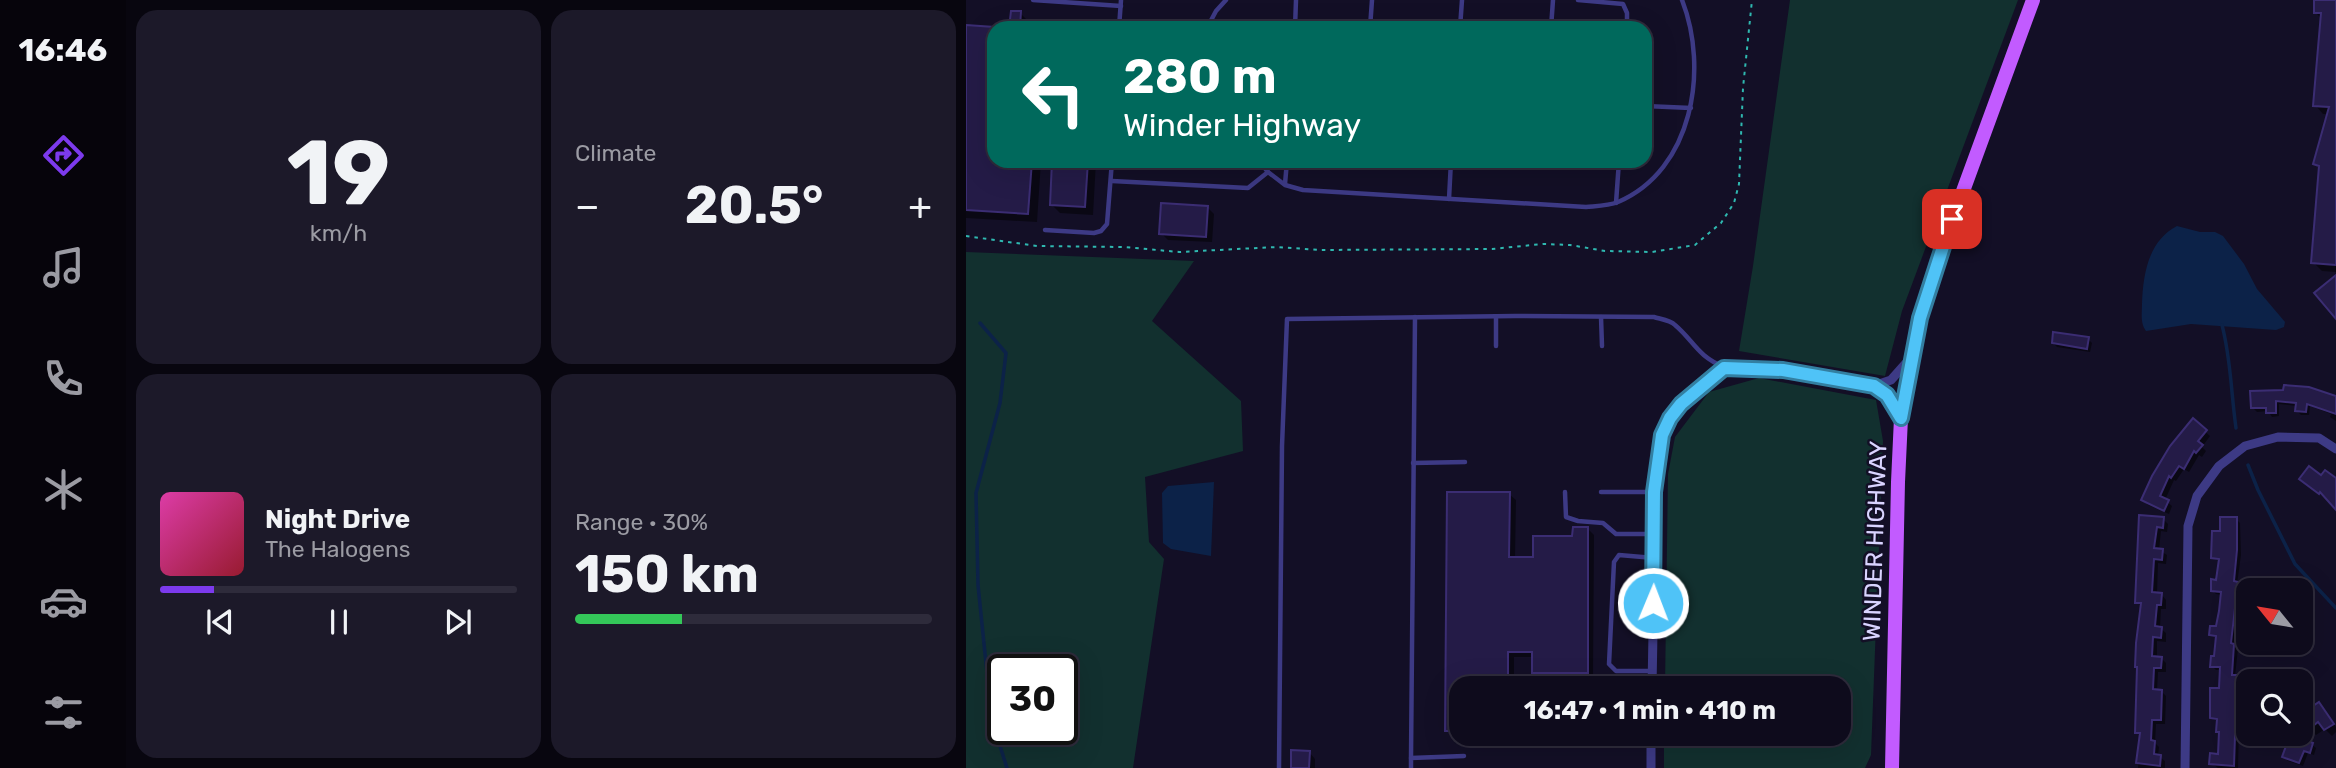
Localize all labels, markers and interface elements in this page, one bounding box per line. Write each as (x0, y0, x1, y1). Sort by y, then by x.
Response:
text: 16:46 (19, 31, 107, 69)
text: 280 m (1123, 47, 1277, 105)
icon: left (1008, 49, 1099, 140)
text: Winder Highway (1123, 106, 1361, 144)
text: 19 (287, 119, 390, 227)
icon: directions (39, 131, 88, 180)
text: Climate (575, 139, 656, 167)
text: 20.5° (685, 174, 823, 236)
text: − (575, 183, 600, 229)
text: + (908, 183, 932, 229)
pin (1922, 189, 1982, 249)
icon: arrive (1933, 200, 1971, 238)
text: km/h (310, 219, 367, 247)
icon: music (39, 243, 88, 292)
icon: phone (39, 354, 88, 403)
street label: WINDER HIGHWAY (1858, 440, 1892, 642)
icon: climate (39, 465, 88, 514)
text: Night Drive (265, 504, 410, 535)
text: Range · 30% (575, 508, 708, 536)
text: The Halogens (265, 535, 411, 563)
text: 150 km (575, 543, 759, 605)
position arrow (1616, 566, 1690, 640)
icon: car (39, 577, 88, 626)
north arrow (2236, 578, 2314, 654)
map controls (2236, 578, 2313, 746)
icon: previous (201, 603, 239, 641)
icon: pause (320, 603, 358, 641)
icon: next (439, 603, 477, 641)
speed limit sign: 30 (987, 654, 1078, 745)
button: search (2236, 669, 2313, 746)
icon: filters (39, 688, 88, 737)
text: 16:47 · 1 min · 410 m (1524, 695, 1776, 726)

